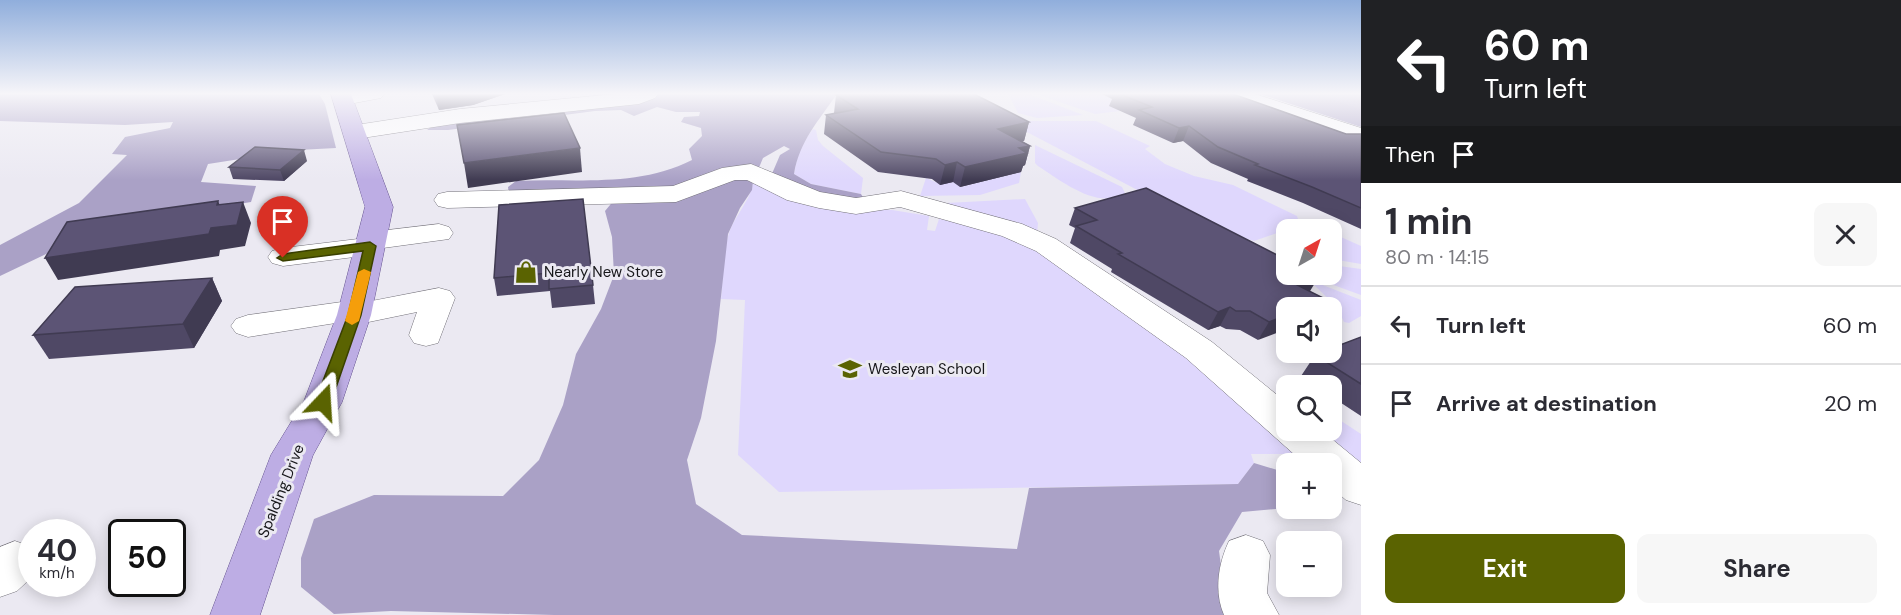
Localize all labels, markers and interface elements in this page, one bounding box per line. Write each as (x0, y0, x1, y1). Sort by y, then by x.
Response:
text: 60 m (1484, 18, 1590, 73)
icon: left (1385, 24, 1463, 102)
text: Turn left (1484, 71, 1587, 106)
icon: arrive (1447, 138, 1480, 171)
text: Then (1385, 140, 1435, 169)
pin (257, 196, 308, 258)
text: 1 min (1385, 198, 1473, 245)
button: close (1814, 203, 1877, 266)
icon: arrive (266, 205, 299, 238)
north arrow (1276, 219, 1342, 285)
map controls (1276, 219, 1342, 597)
text: 80 m · 14:15 (1385, 244, 1489, 270)
shop icon: Nearly New Store (513, 259, 539, 285)
place label: Nearly New Store (544, 262, 663, 282)
button: sound (1276, 297, 1342, 363)
icon: left (1385, 309, 1418, 342)
text: Turn left (1436, 311, 1526, 340)
text: 60 m (1823, 311, 1877, 340)
school or university icon: Wesleyan School (837, 356, 863, 382)
place label: Wesleyan School (868, 359, 985, 379)
position arrow (291, 370, 355, 434)
button: search (1276, 375, 1342, 441)
icon: arrive (1385, 387, 1418, 420)
text: Arrive at destination (1436, 389, 1657, 418)
text: 20 m (1824, 389, 1877, 418)
street label: Spalding Drive (253, 441, 309, 541)
button: + (1276, 453, 1342, 519)
speed limit sign: 50 (108, 519, 186, 597)
text: 40 (37, 531, 77, 570)
button: − (1276, 531, 1342, 597)
button: Exit (1385, 534, 1625, 603)
button: Share (1637, 534, 1877, 603)
text: km/h (39, 563, 75, 583)

